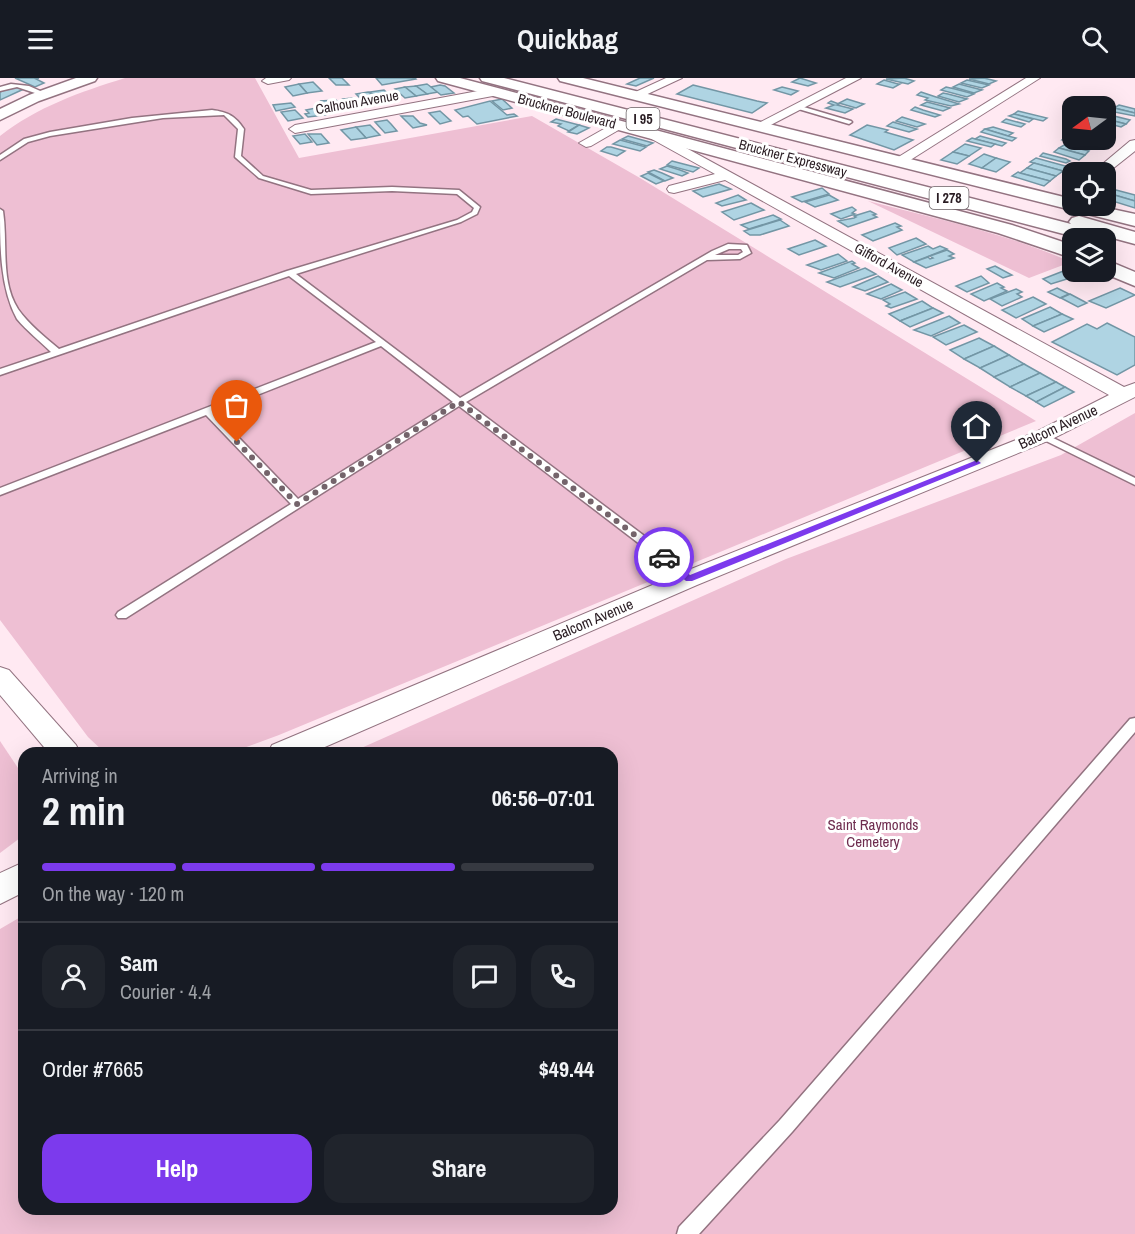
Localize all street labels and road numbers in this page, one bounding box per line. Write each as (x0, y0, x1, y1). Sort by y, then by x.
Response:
street label: Calhoun Avenue (314, 86, 400, 118)
street label: Bruckner Boulevard (516, 89, 618, 133)
road number: I 95 (626, 108, 660, 130)
street label: Bruckner Expressway (737, 135, 849, 181)
road number: I 278 (930, 187, 968, 209)
street label: Gifford Avenue (851, 239, 927, 291)
street label: Balcom Avenue (1015, 399, 1101, 454)
street label: Balcom Avenue (549, 593, 636, 646)

